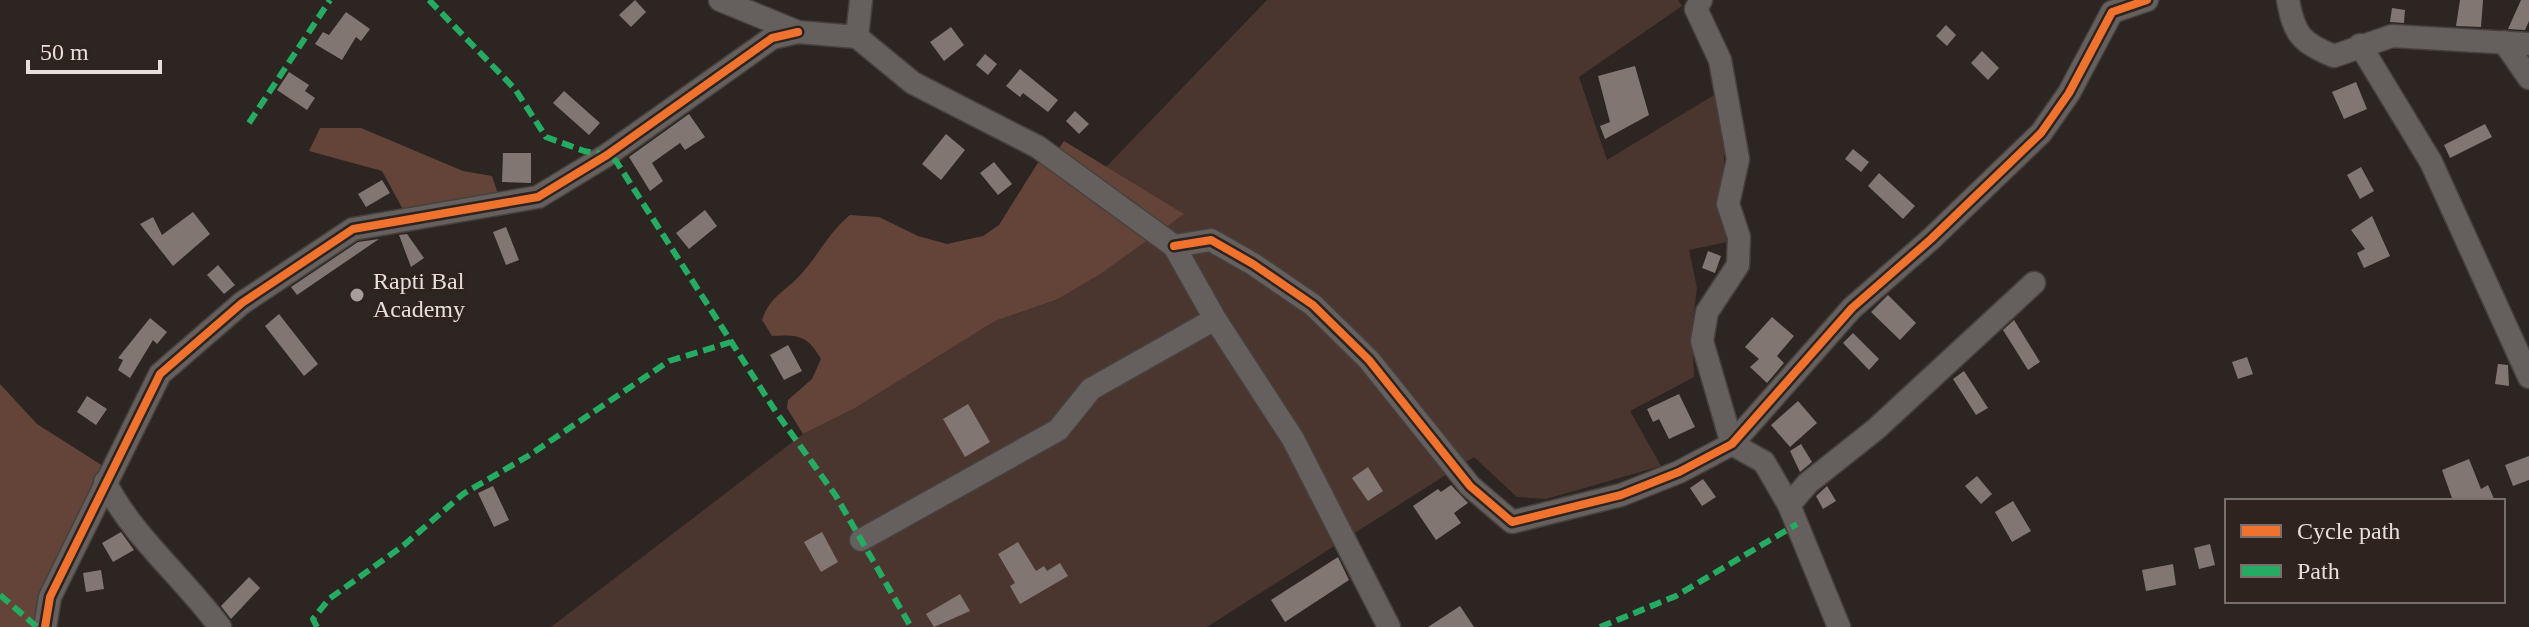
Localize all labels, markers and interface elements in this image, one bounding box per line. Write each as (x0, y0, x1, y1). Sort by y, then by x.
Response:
scale bar (28, 24, 160, 74)
text: 50 m (40, 39, 89, 65)
place label: Rapti Bal Academy (373, 268, 465, 322)
marker: Rapti Bal Academy (348, 286, 366, 304)
legend (2225, 499, 2505, 603)
text: Cycle path (2297, 518, 2400, 544)
text: Path (2297, 558, 2340, 584)

